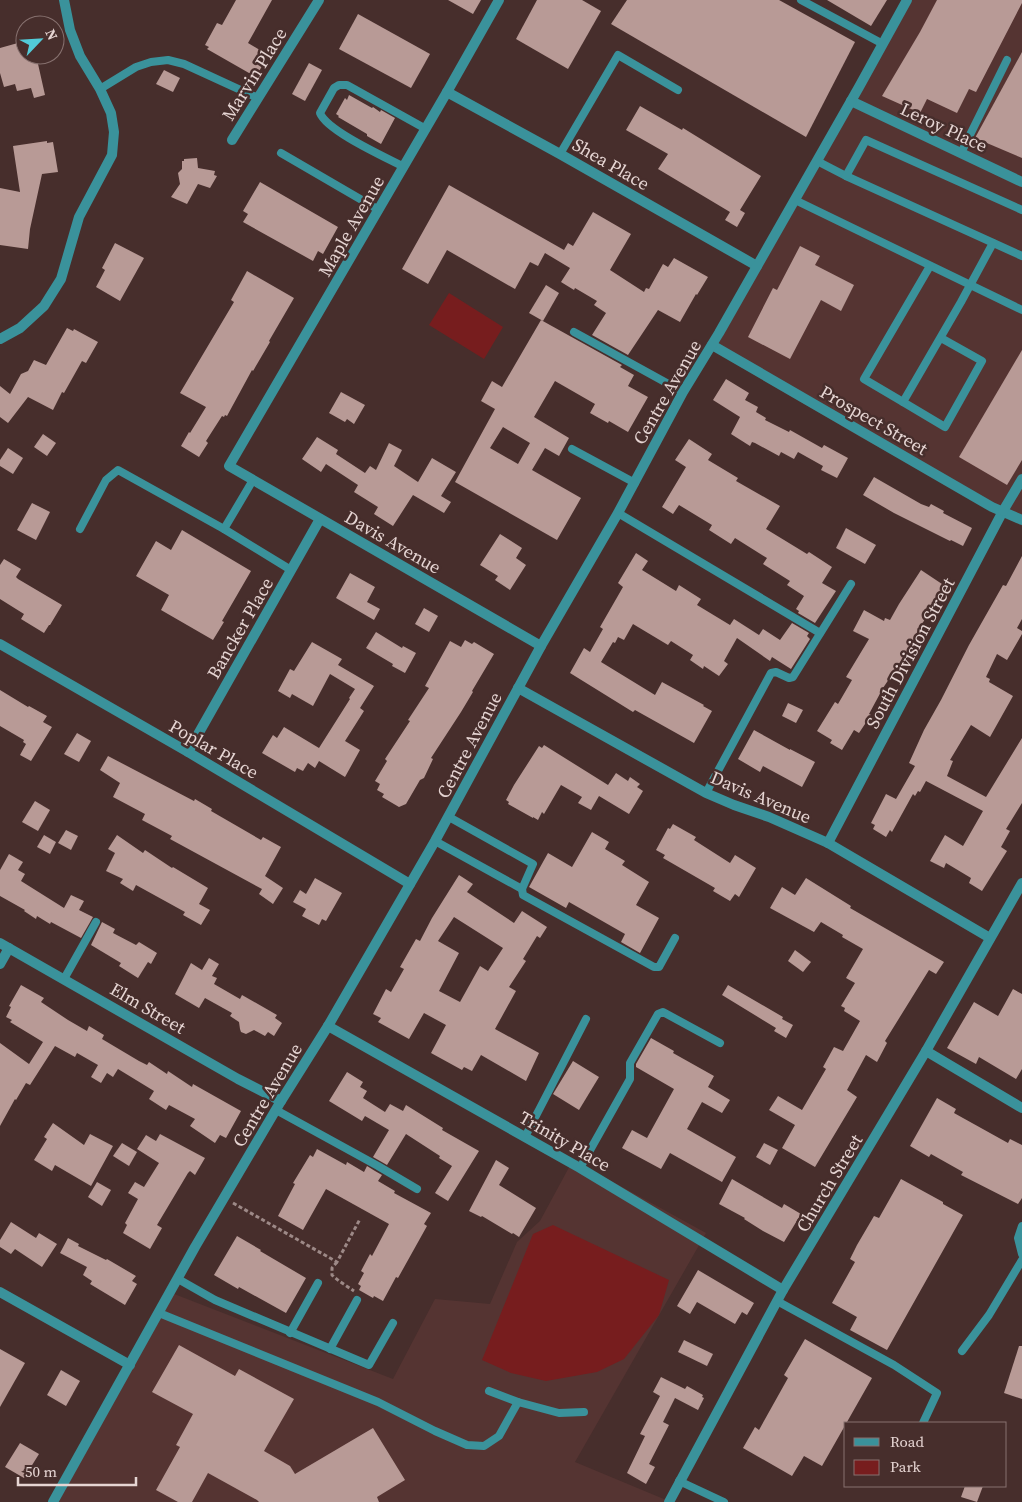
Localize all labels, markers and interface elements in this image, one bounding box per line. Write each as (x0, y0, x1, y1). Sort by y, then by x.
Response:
north arrow (15, 15, 65, 65)
street label: Marvin Place (216, 23, 292, 125)
text: N (41, 26, 63, 43)
street label: Leroy Place (896, 96, 992, 158)
street label: Shea Place (568, 132, 654, 196)
street label: Maple Avenue (312, 171, 390, 281)
street label: Centre Avenue (627, 335, 707, 449)
street label: Prospect Street (816, 379, 933, 461)
street label: Davis Avenue (340, 504, 446, 580)
street label: Bancker Place (201, 573, 279, 683)
street label: South Division Street (860, 573, 960, 733)
street label: Centre Avenue (430, 687, 508, 803)
street label: Poplar Place (165, 713, 263, 785)
street label: Davis Avenue (707, 765, 815, 829)
street label: Elm Street (106, 976, 190, 1040)
street label: Centre Avenue (226, 1038, 308, 1152)
street label: Trinity Place (515, 1105, 615, 1177)
street label: Church Street (790, 1129, 868, 1237)
legend (844, 1422, 1007, 1487)
text: Road (890, 1431, 924, 1452)
scale bar (18, 1454, 135, 1486)
text: Park (890, 1456, 922, 1477)
text: 50 m (25, 1461, 57, 1482)

